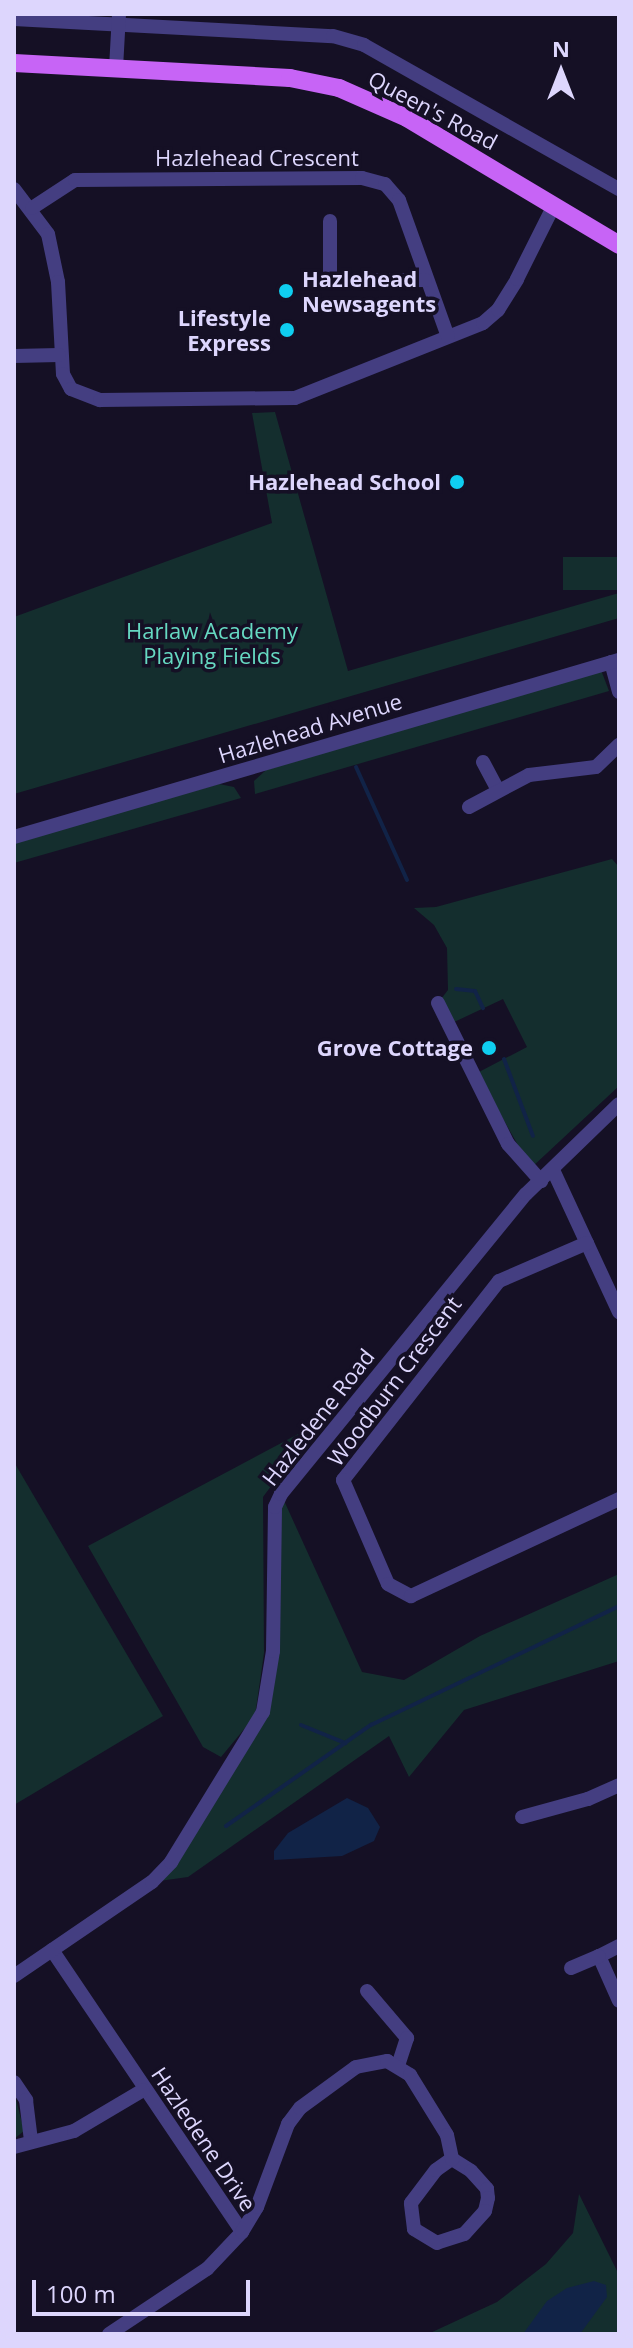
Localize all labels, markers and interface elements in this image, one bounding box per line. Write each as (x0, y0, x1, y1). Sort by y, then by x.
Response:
north arrow (521, 32, 601, 112)
text: N (552, 33, 570, 63)
street label: Queen's Road (364, 65, 502, 155)
street label: Hazlehead Crescent (155, 145, 359, 171)
place label: Hazlehead Newsagents (302, 265, 436, 316)
marker: Hazlehead Newsagents (277, 282, 295, 300)
place label: Lifestyle Express (178, 304, 271, 356)
marker: Lifestyle Express (278, 321, 296, 339)
place label: Hazlehead School (248, 469, 441, 495)
marker: Hazlehead School (448, 473, 466, 491)
park label: Harlaw Academy Playing Fields (126, 617, 298, 668)
street label: Hazlehead Avenue (215, 688, 405, 768)
place label: Grove Cottage (317, 1035, 473, 1061)
marker: Grove Cottage (480, 1039, 498, 1057)
street label: Woodburn Crescent (322, 1291, 466, 1471)
street label: Hazledene Road (256, 1343, 380, 1491)
street label: Hazledene Drive (146, 2062, 262, 2216)
scale bar (36, 2264, 254, 2314)
text: 100 m (46, 2277, 116, 2310)

